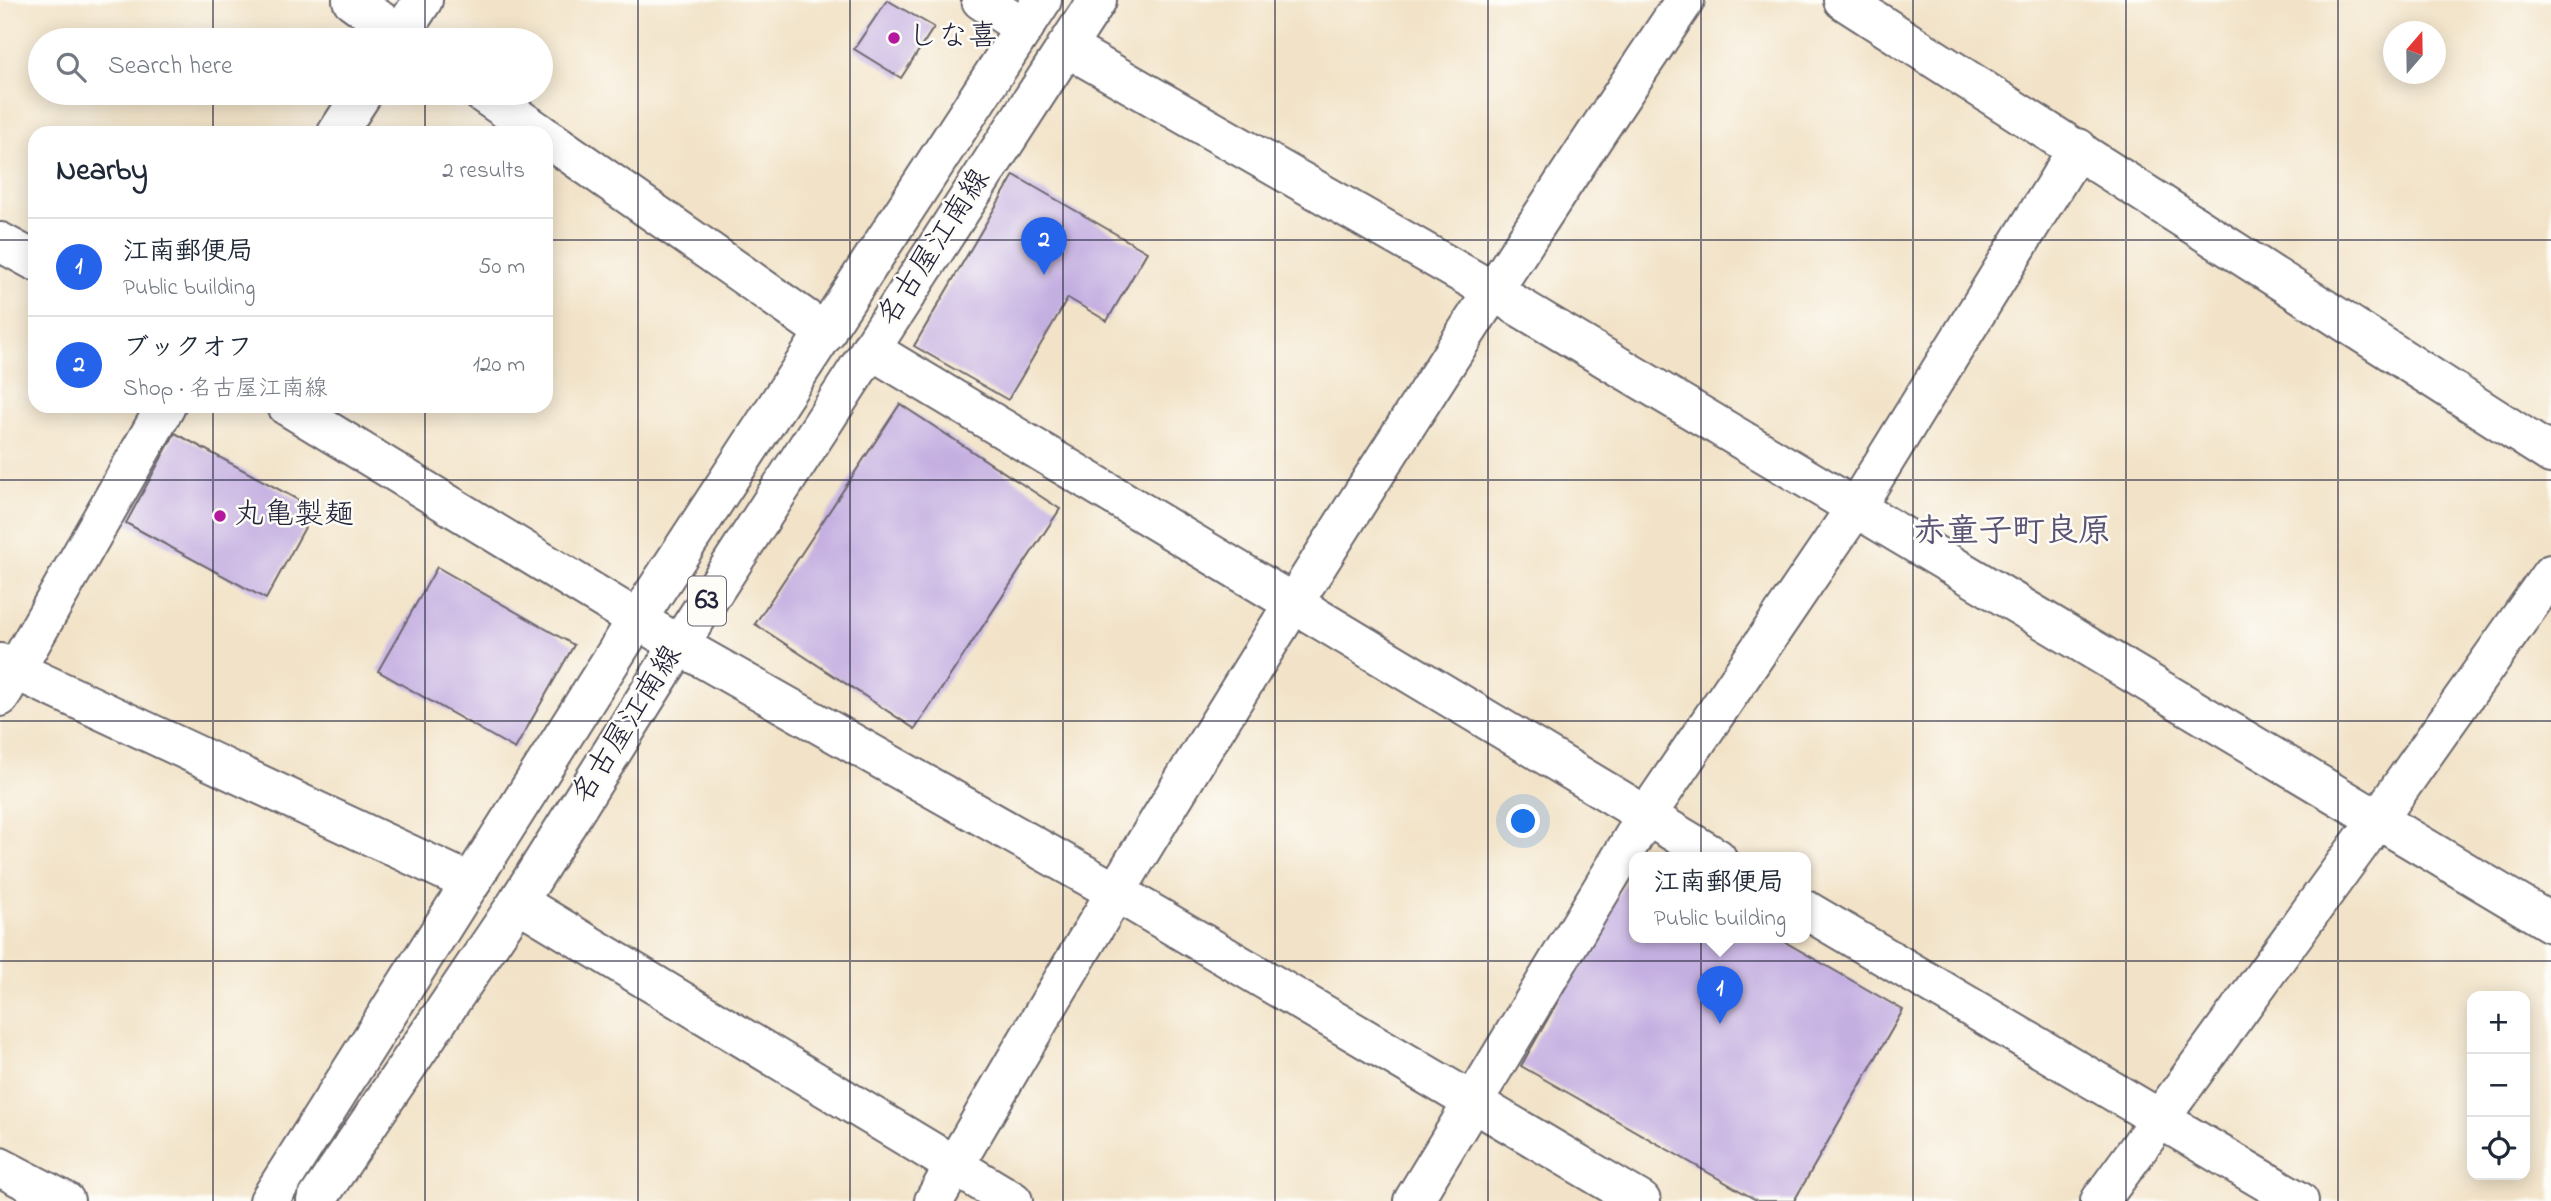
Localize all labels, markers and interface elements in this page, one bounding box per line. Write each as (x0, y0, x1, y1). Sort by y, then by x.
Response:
place label: しな喜 (908, 16, 998, 60)
north arrow (2383, 21, 2446, 84)
search box (28, 28, 553, 105)
marker: しな喜 (886, 30, 902, 46)
icon: search (52, 48, 90, 86)
text: Search here (108, 48, 233, 86)
text: Nearby (56, 150, 148, 194)
text: 2 results (442, 155, 525, 188)
street label: 名古屋江南線 (868, 161, 1002, 335)
pin: 2 (1021, 217, 1067, 275)
text: 江南郵便局 (123, 234, 253, 272)
text: 1 (75, 251, 83, 284)
text: 50 m (478, 251, 525, 284)
text: Public building (123, 272, 255, 305)
text: ブックオフ (123, 330, 253, 368)
text: 2 (73, 349, 85, 382)
text: 120 m (473, 349, 525, 382)
text: Shop · 名古屋江南線 (123, 373, 328, 406)
place label: 丸亀製麺 (234, 494, 354, 538)
marker: 丸亀製麺 (212, 508, 228, 524)
district label: 赤童子町良原 (1913, 509, 2111, 557)
road number: 63 (688, 576, 726, 626)
street label: 名古屋江南線 (562, 637, 694, 813)
your location (1506, 804, 1540, 838)
popup (1629, 852, 1811, 943)
text: 江南郵便局 (1654, 865, 1784, 903)
text: Public building (1654, 903, 1786, 936)
pin: 1 (1697, 966, 1743, 1024)
map controls (2467, 991, 2530, 1180)
button: + (2467, 991, 2530, 1054)
button: − (2467, 1054, 2530, 1117)
button: locate (2467, 1117, 2530, 1180)

